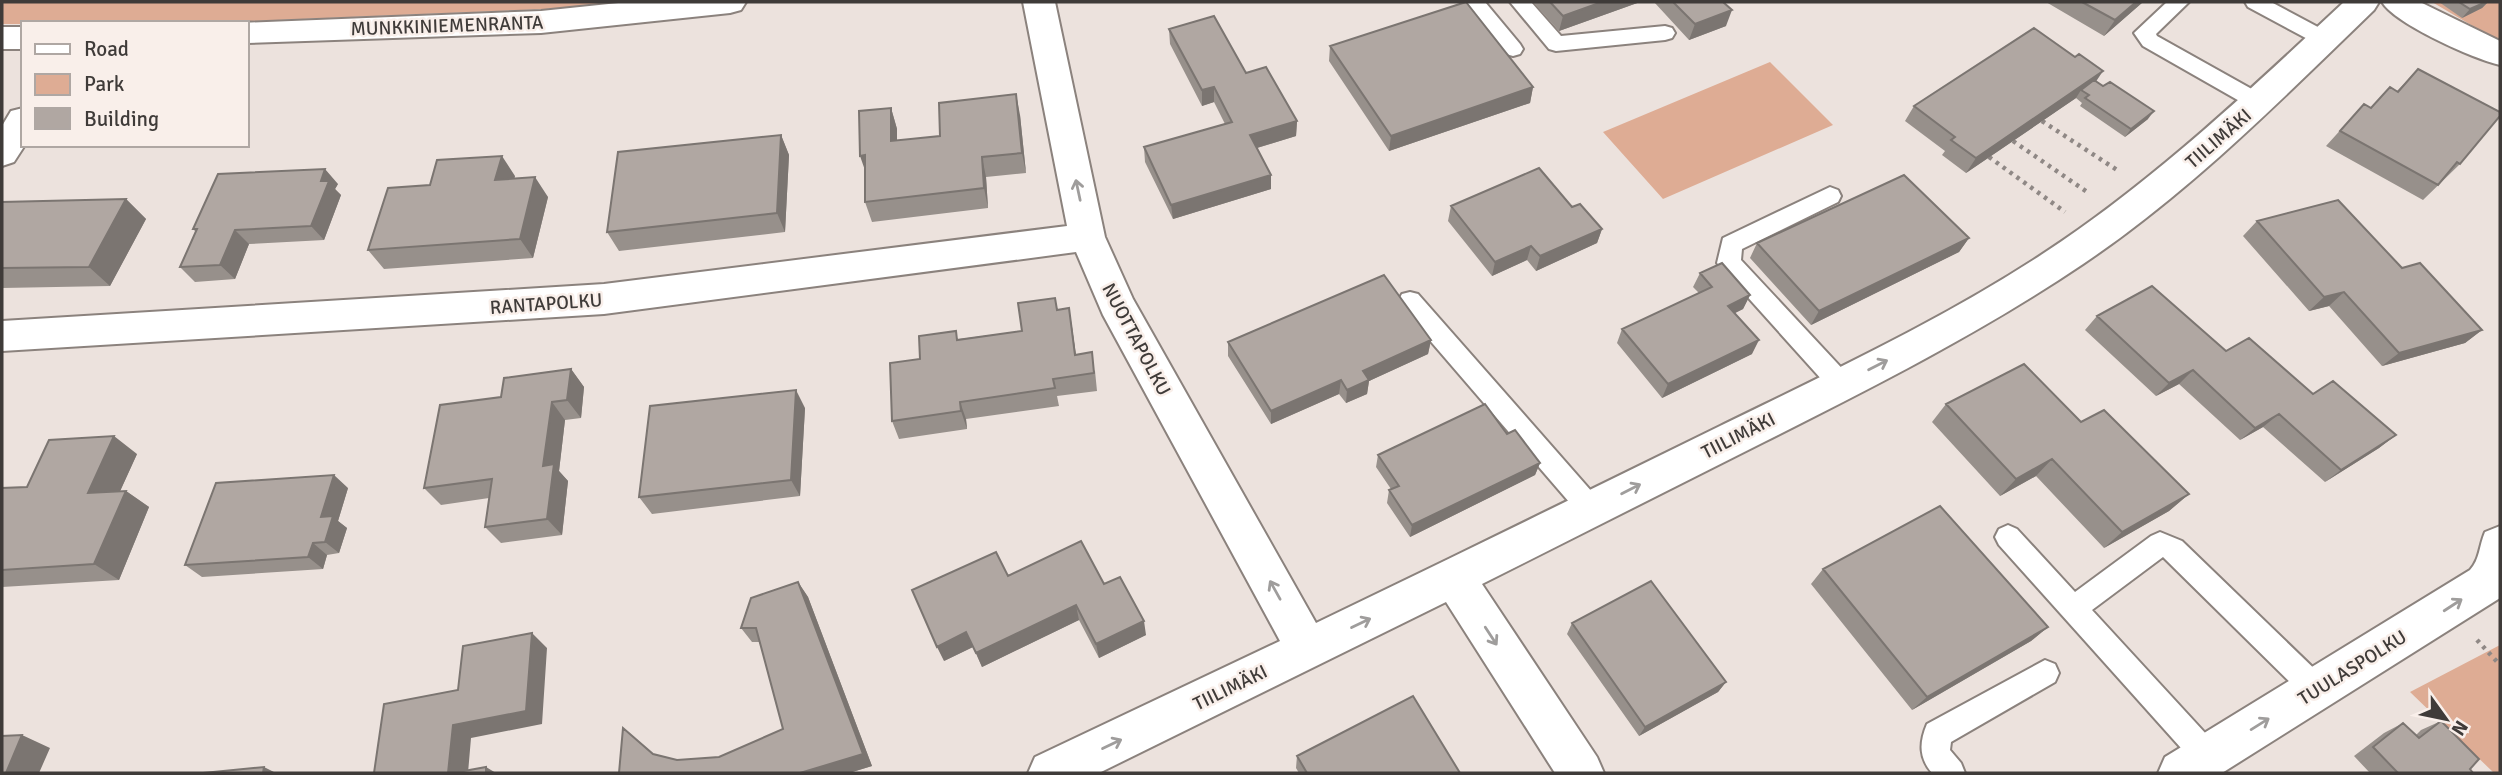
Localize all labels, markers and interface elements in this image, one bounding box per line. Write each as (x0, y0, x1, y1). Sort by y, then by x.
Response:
street label: MUNKKINIEMENRANTA (350, 11, 544, 41)
legend (21, 21, 248, 147)
text: Road (84, 36, 129, 62)
text: Park (84, 71, 125, 97)
street label: TIILIMÄKI (2181, 104, 2257, 174)
text: Building (84, 106, 159, 132)
one-way arrow (1070, 179, 1084, 202)
street label: NUOTTAPOLKU (1096, 279, 1176, 400)
street label: RANTAPOLKU (489, 288, 603, 320)
one-way arrow (1867, 358, 1888, 372)
street label: TIILIMÄKI (1698, 407, 1779, 465)
one-way arrow (1620, 482, 1640, 496)
one-way arrow (1268, 580, 1281, 601)
one-way arrow (2443, 597, 2463, 611)
one-way arrow (1350, 616, 1371, 630)
street label: TUULASPOLKU (2294, 625, 2411, 711)
one-way arrow (1484, 626, 1498, 645)
street label: TIILIMÄKI (1189, 660, 1272, 716)
north arrow (2411, 684, 2481, 754)
text: N (2446, 716, 2473, 740)
one-way arrow (2250, 717, 2269, 732)
one-way arrow (1101, 736, 1122, 750)

